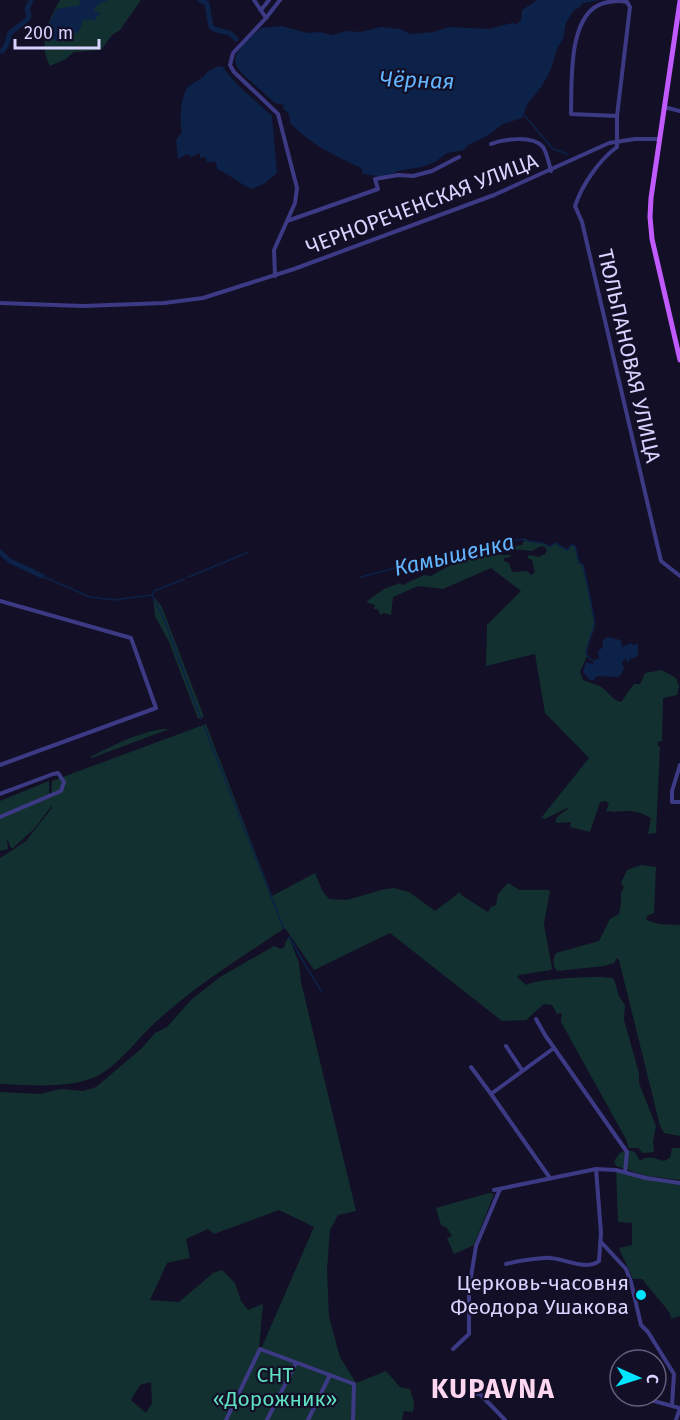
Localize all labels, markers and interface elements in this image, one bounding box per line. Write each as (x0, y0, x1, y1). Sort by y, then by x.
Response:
scale bar (15, 12, 99, 50)
text: 200 m (24, 22, 73, 44)
water label: Чёрная (379, 65, 455, 95)
street label: ЧЕРНОРЕЧЕНСКАЯ УЛИЦА (302, 148, 542, 260)
street label: ТЮЛЬПАНОВАЯ УЛИЦА (592, 247, 666, 465)
water label: Камышенка (391, 528, 517, 582)
place label: Церковь-часовня Феодора Ушакова (450, 1270, 629, 1320)
marker: Церковь-часовня Феодора Ушакова (634, 1288, 648, 1302)
north arrow (608, 1348, 668, 1408)
park label: СНТ «Дорожник» (213, 1362, 337, 1412)
district label: KUPAVNA (431, 1373, 555, 1405)
text: С (643, 1374, 662, 1385)

